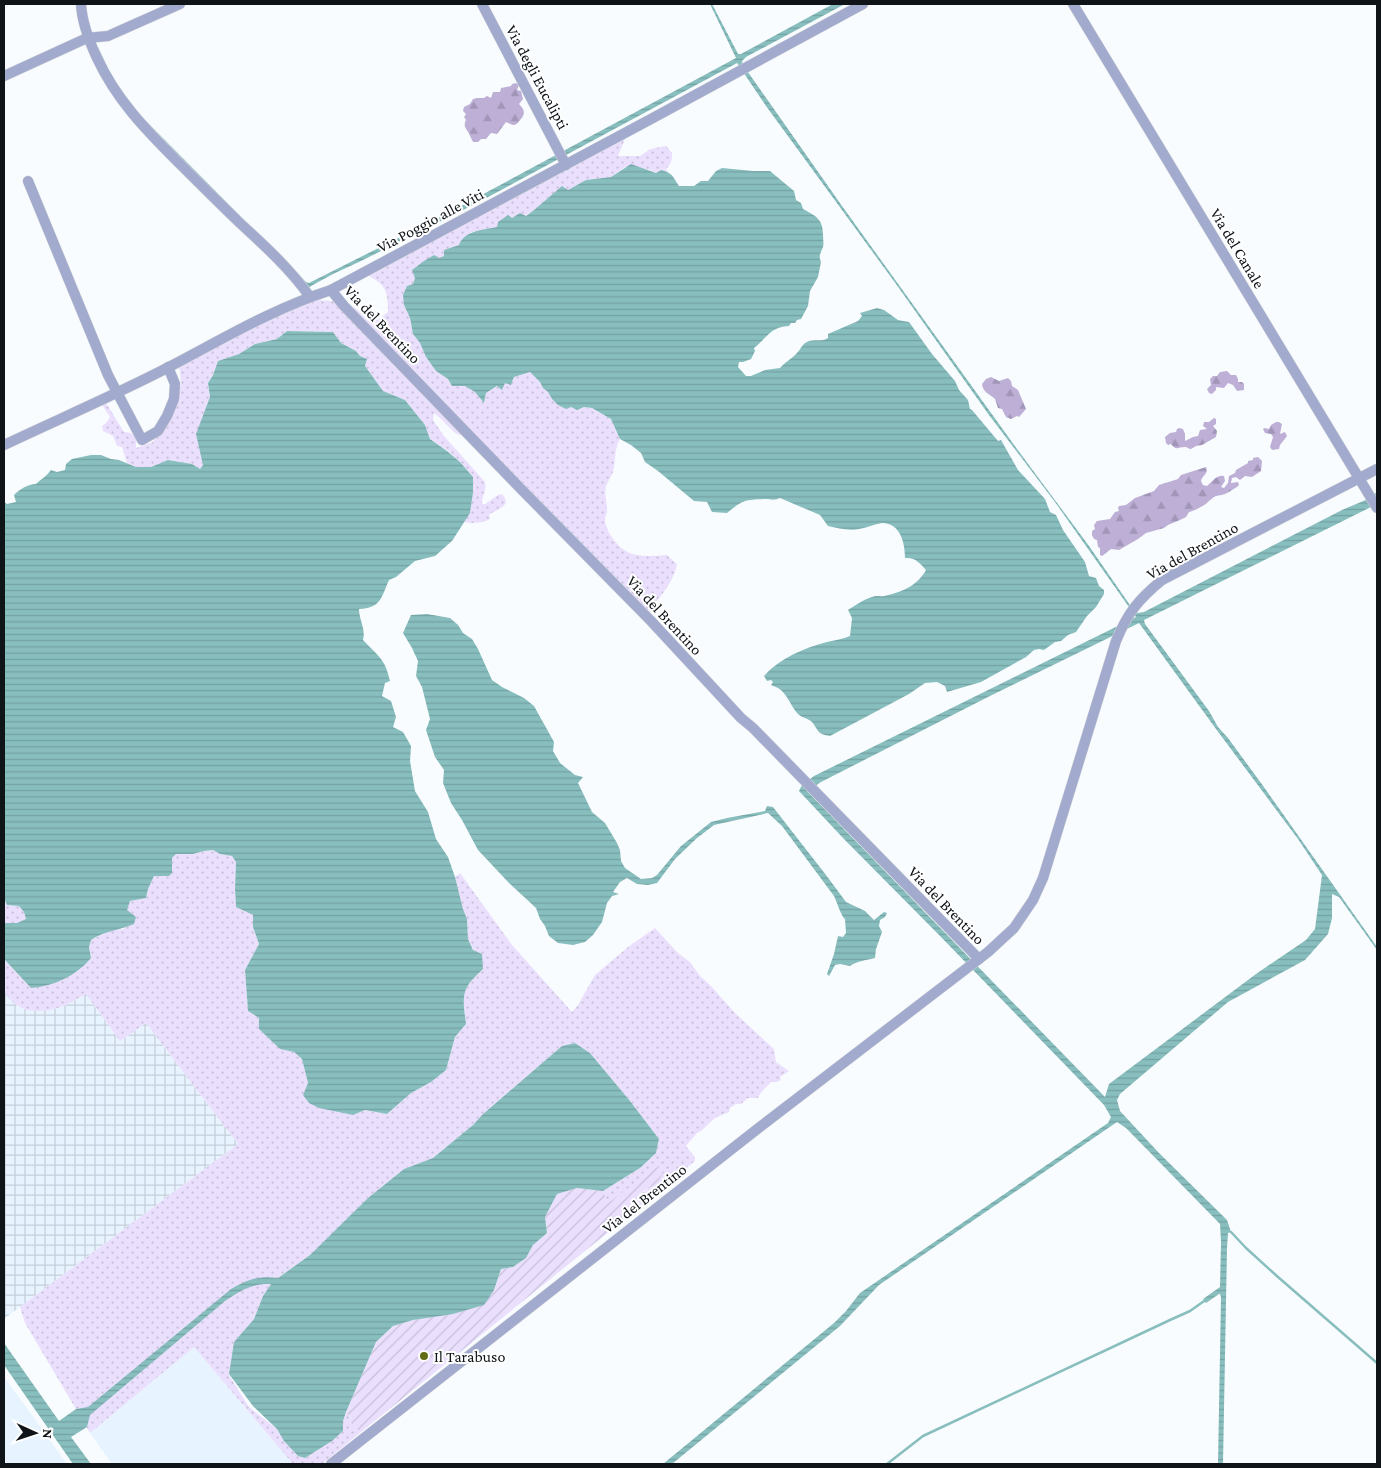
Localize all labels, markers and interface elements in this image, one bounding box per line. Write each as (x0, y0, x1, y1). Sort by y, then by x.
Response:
street label: Via degli Eucalipti (502, 22, 572, 133)
street label: Via Poggio alle Viti (374, 185, 487, 257)
street label: Via del Canale (1207, 205, 1268, 291)
street label: Via del Brentino (341, 282, 424, 367)
street label: Via del Brentino (1144, 518, 1241, 583)
street label: Via del Brentino (624, 572, 706, 658)
street label: Via del Brentino (905, 863, 988, 948)
street label: Via del Brentino (599, 1160, 690, 1236)
place label: Il Tarabuso (434, 1348, 505, 1365)
marker: Il Tarabuso (418, 1350, 430, 1362)
north arrow (10, 1408, 60, 1458)
text: N (40, 1428, 56, 1439)

